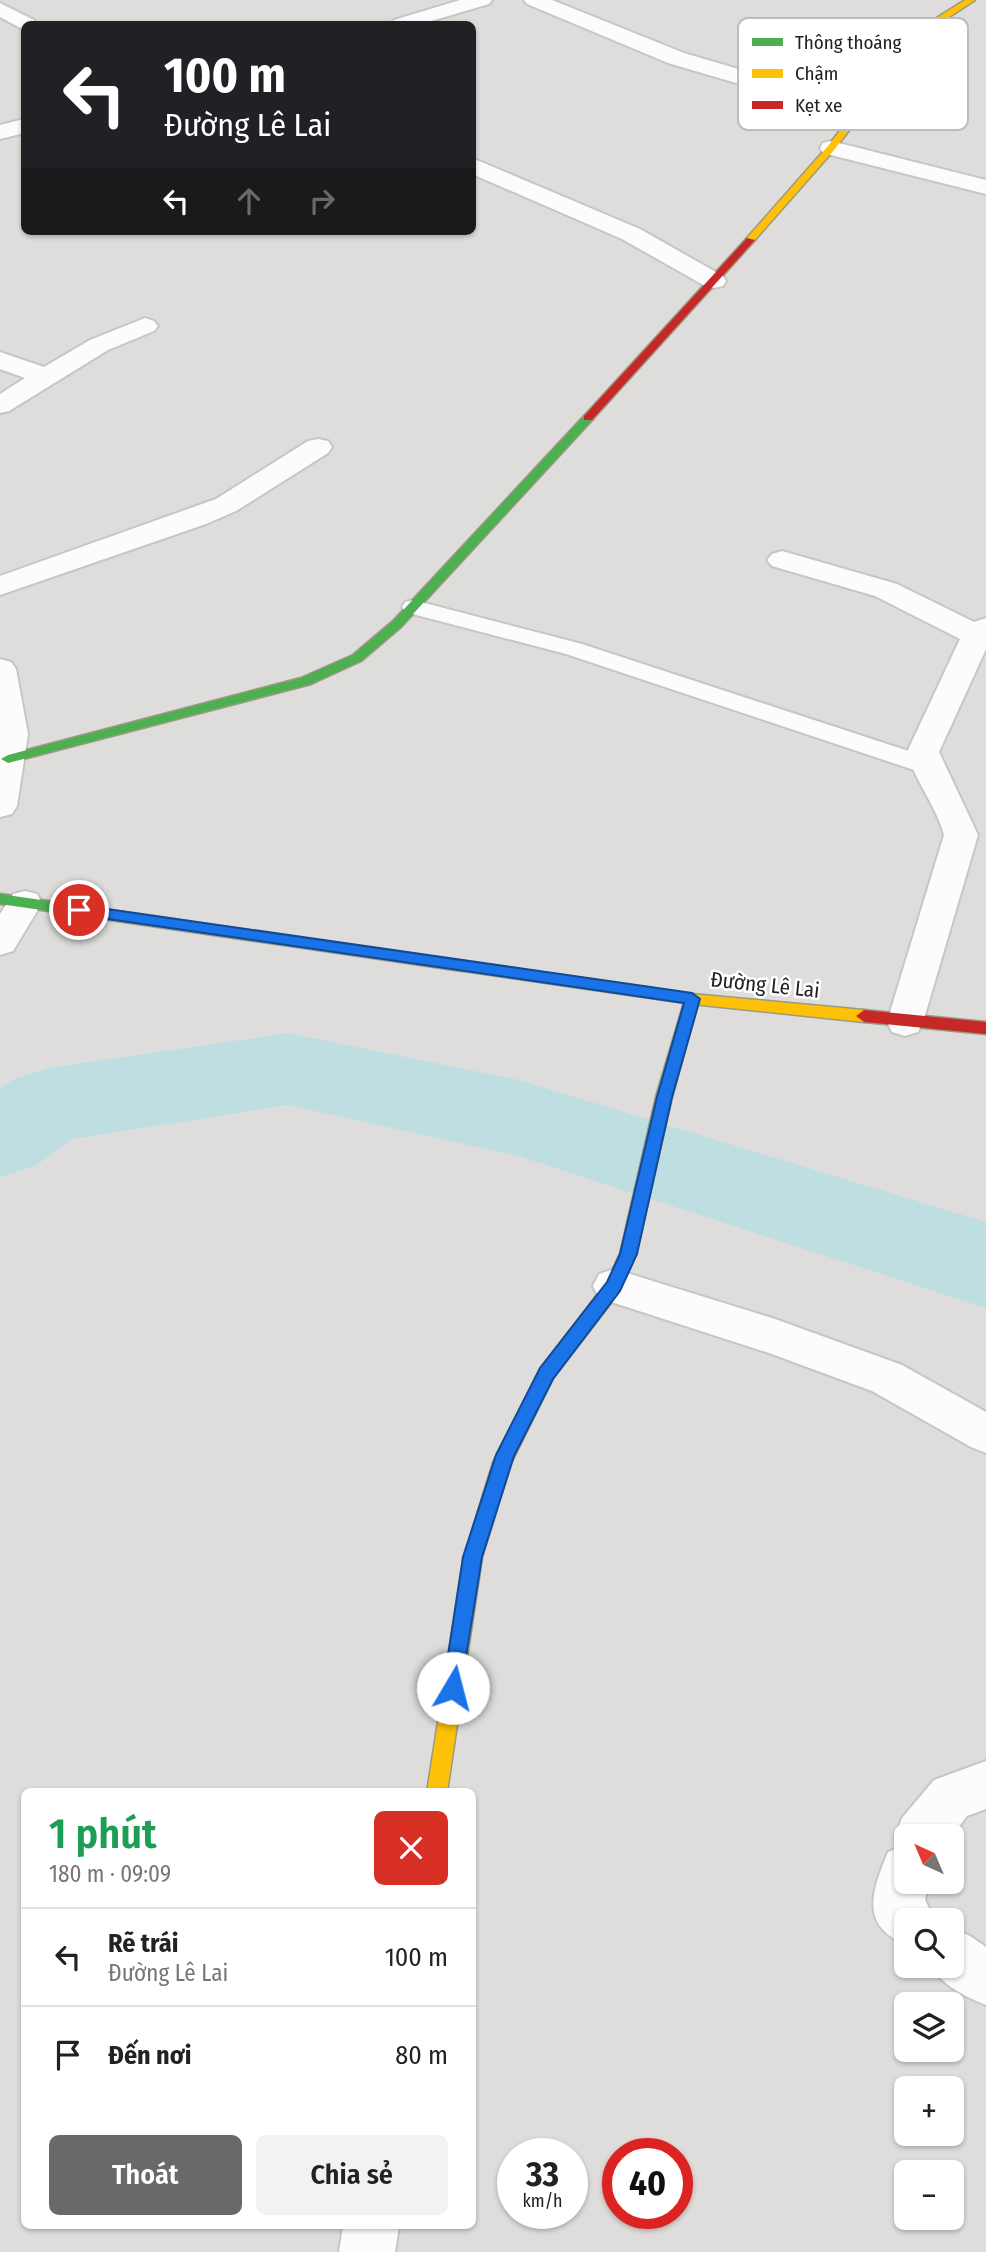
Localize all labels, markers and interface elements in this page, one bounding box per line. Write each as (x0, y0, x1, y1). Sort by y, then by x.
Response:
legend (738, 18, 968, 130)
text: Thông thoáng (795, 31, 902, 54)
text: 100 m (164, 46, 286, 105)
icon: left (49, 49, 140, 140)
text: Chậm (795, 62, 838, 85)
text: Kẹt xe (795, 94, 842, 117)
text: Đường Lê Lai (164, 106, 331, 144)
icon: left (157, 182, 195, 220)
icon: ahead (230, 182, 268, 220)
icon: right (303, 182, 341, 220)
pin (49, 880, 109, 940)
icon: arrive (60, 891, 98, 929)
street label: Đường Lê Lai (709, 966, 821, 1004)
position arrow (416, 1651, 490, 1725)
text: 1 phút (49, 1809, 157, 1859)
button: close (374, 1811, 448, 1885)
north arrow (894, 1824, 964, 1894)
map controls (894, 1824, 964, 2230)
text: 180 m · 09:09 (49, 1860, 171, 1888)
button: search (894, 1908, 964, 1978)
text: Rẽ trái (108, 1928, 178, 1959)
icon: left (49, 1938, 87, 1976)
text: 100 m (385, 1942, 448, 1973)
text: Đường Lê Lai (108, 1959, 228, 1987)
button: layers (894, 1992, 964, 2062)
icon: arrive (49, 2036, 87, 2074)
text: Đến nơi (108, 2040, 191, 2071)
text: 80 m (395, 2040, 448, 2071)
button: + (894, 2076, 964, 2146)
button: Thoát (49, 2135, 242, 2215)
button: Chia sẻ (256, 2135, 448, 2215)
speed limit sign: 40 (602, 2138, 693, 2229)
text: 33 (526, 2153, 559, 2195)
button: − (894, 2160, 964, 2230)
text: km/h (522, 2190, 563, 2212)

